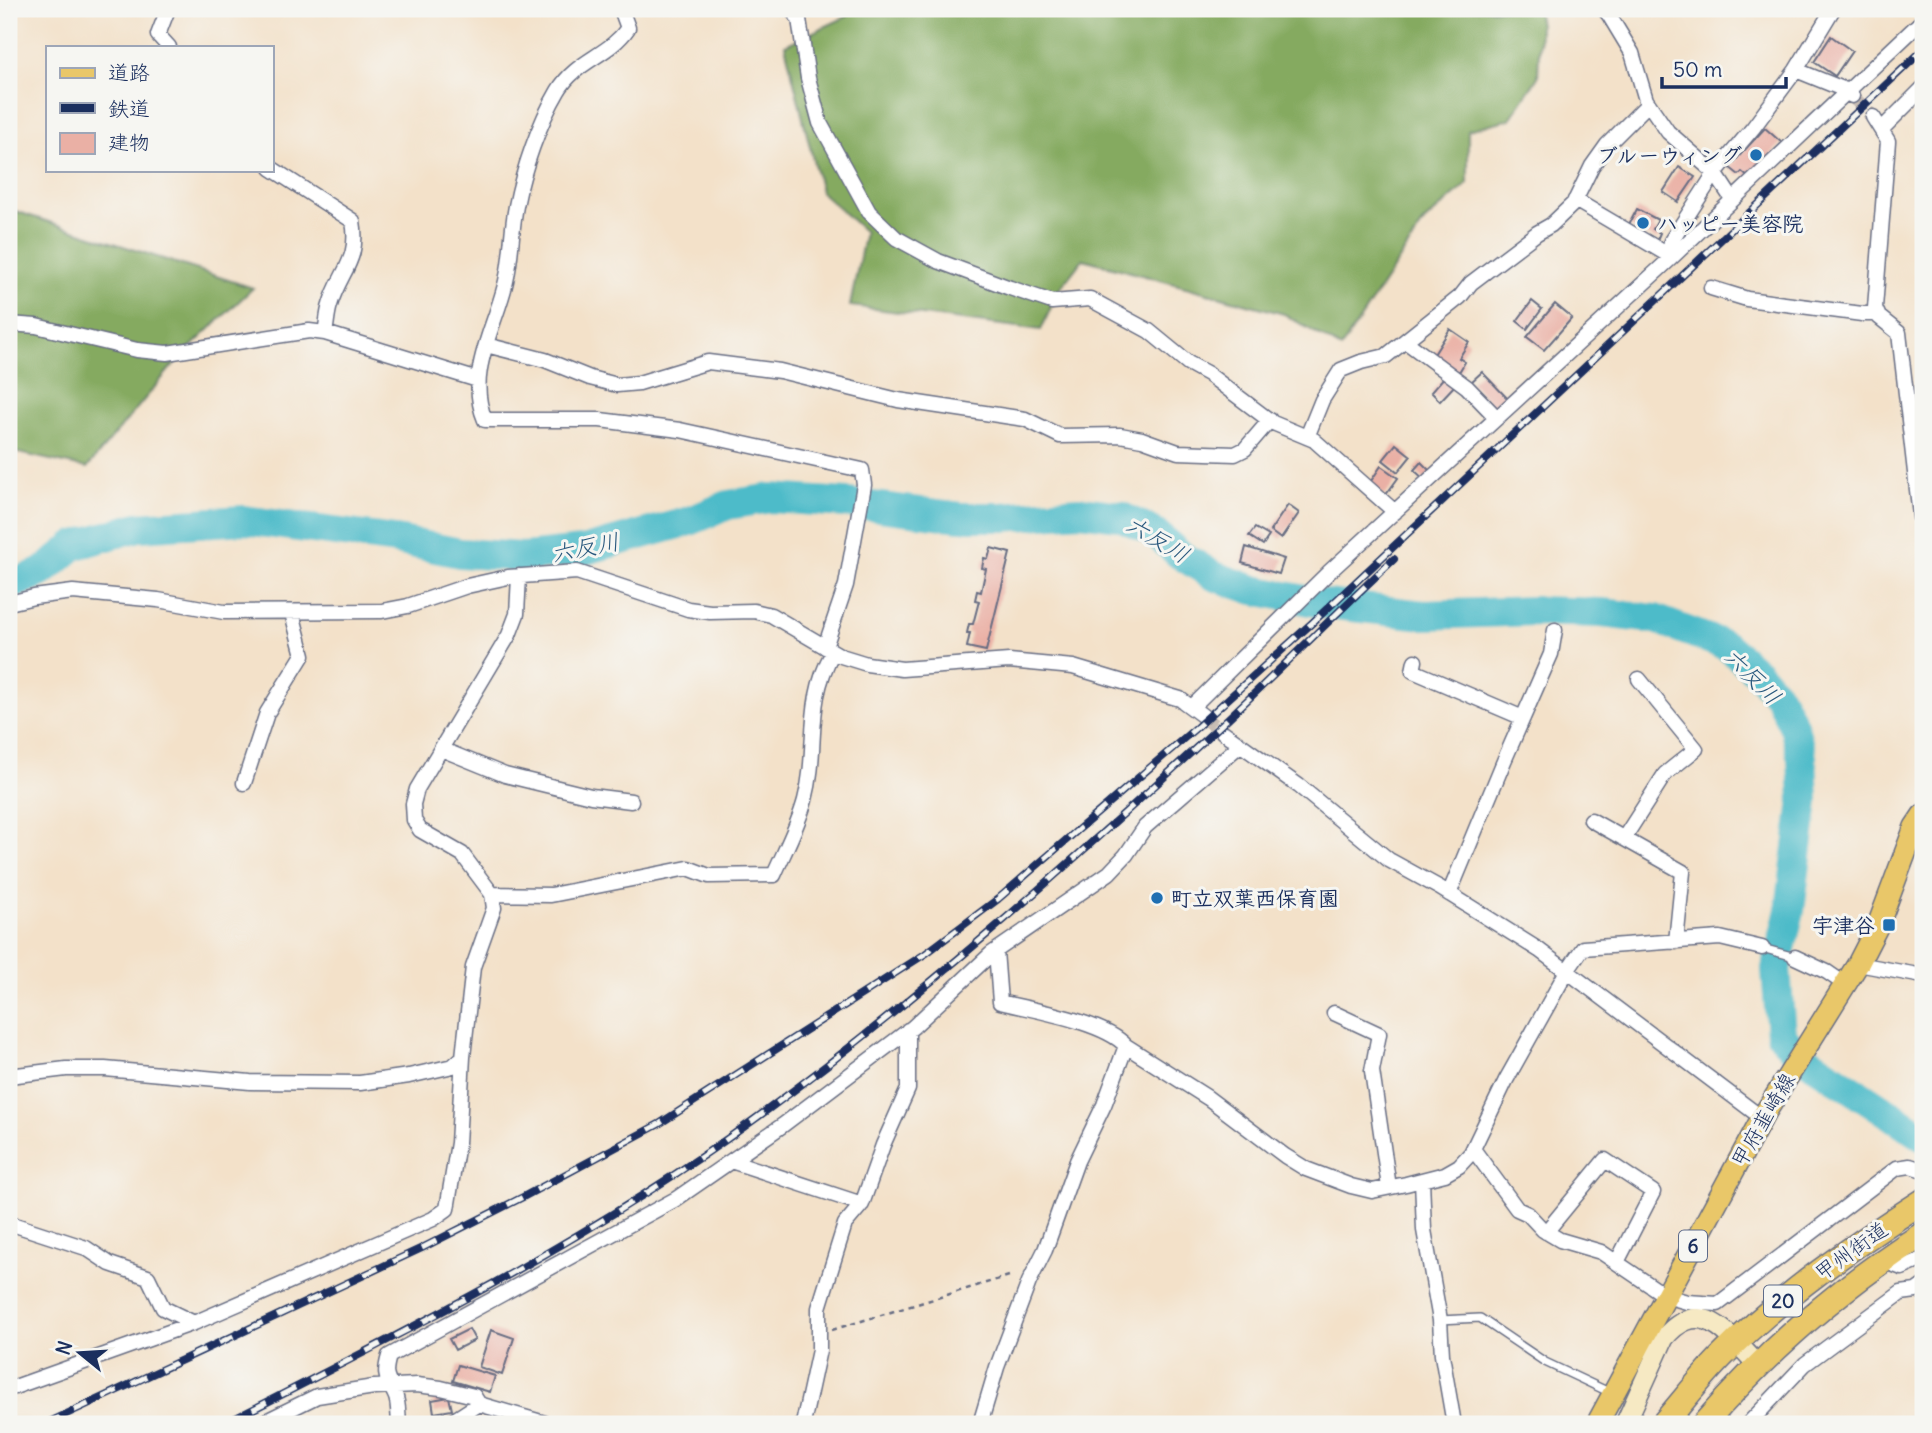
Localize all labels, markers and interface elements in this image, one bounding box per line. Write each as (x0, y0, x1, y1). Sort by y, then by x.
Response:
legend (46, 46, 273, 172)
scale bar (1662, 46, 1787, 90)
text: 50 m (1673, 56, 1722, 83)
text: 道路 (108, 59, 150, 86)
text: 鉄道 (108, 95, 150, 122)
text: 建物 (108, 129, 150, 156)
place label: ブルーウィング (1597, 142, 1742, 169)
marker: ブルーウィング (1748, 147, 1764, 163)
place label: ハッピー美容院 (1657, 210, 1803, 237)
marker: ハッピー美容院 (1635, 215, 1651, 231)
water label: 六反川 (1121, 509, 1195, 569)
water label: 六反川 (548, 526, 622, 568)
water label: 六反川 (1718, 641, 1788, 711)
place label: 町立双葉西保育園 (1171, 885, 1339, 912)
marker: 町立双葉西保育園 (1149, 890, 1165, 906)
place label: 宇津谷 (1812, 912, 1875, 939)
marker: 宇津谷 (1881, 917, 1897, 933)
street label: 甲府韮崎線 (1725, 1068, 1801, 1172)
street label: 甲州街道 (1809, 1215, 1893, 1287)
road number: 6 (1679, 1230, 1707, 1262)
road number: 20 (1764, 1286, 1802, 1316)
north arrow (46, 1318, 116, 1388)
text: N (50, 1338, 77, 1358)

